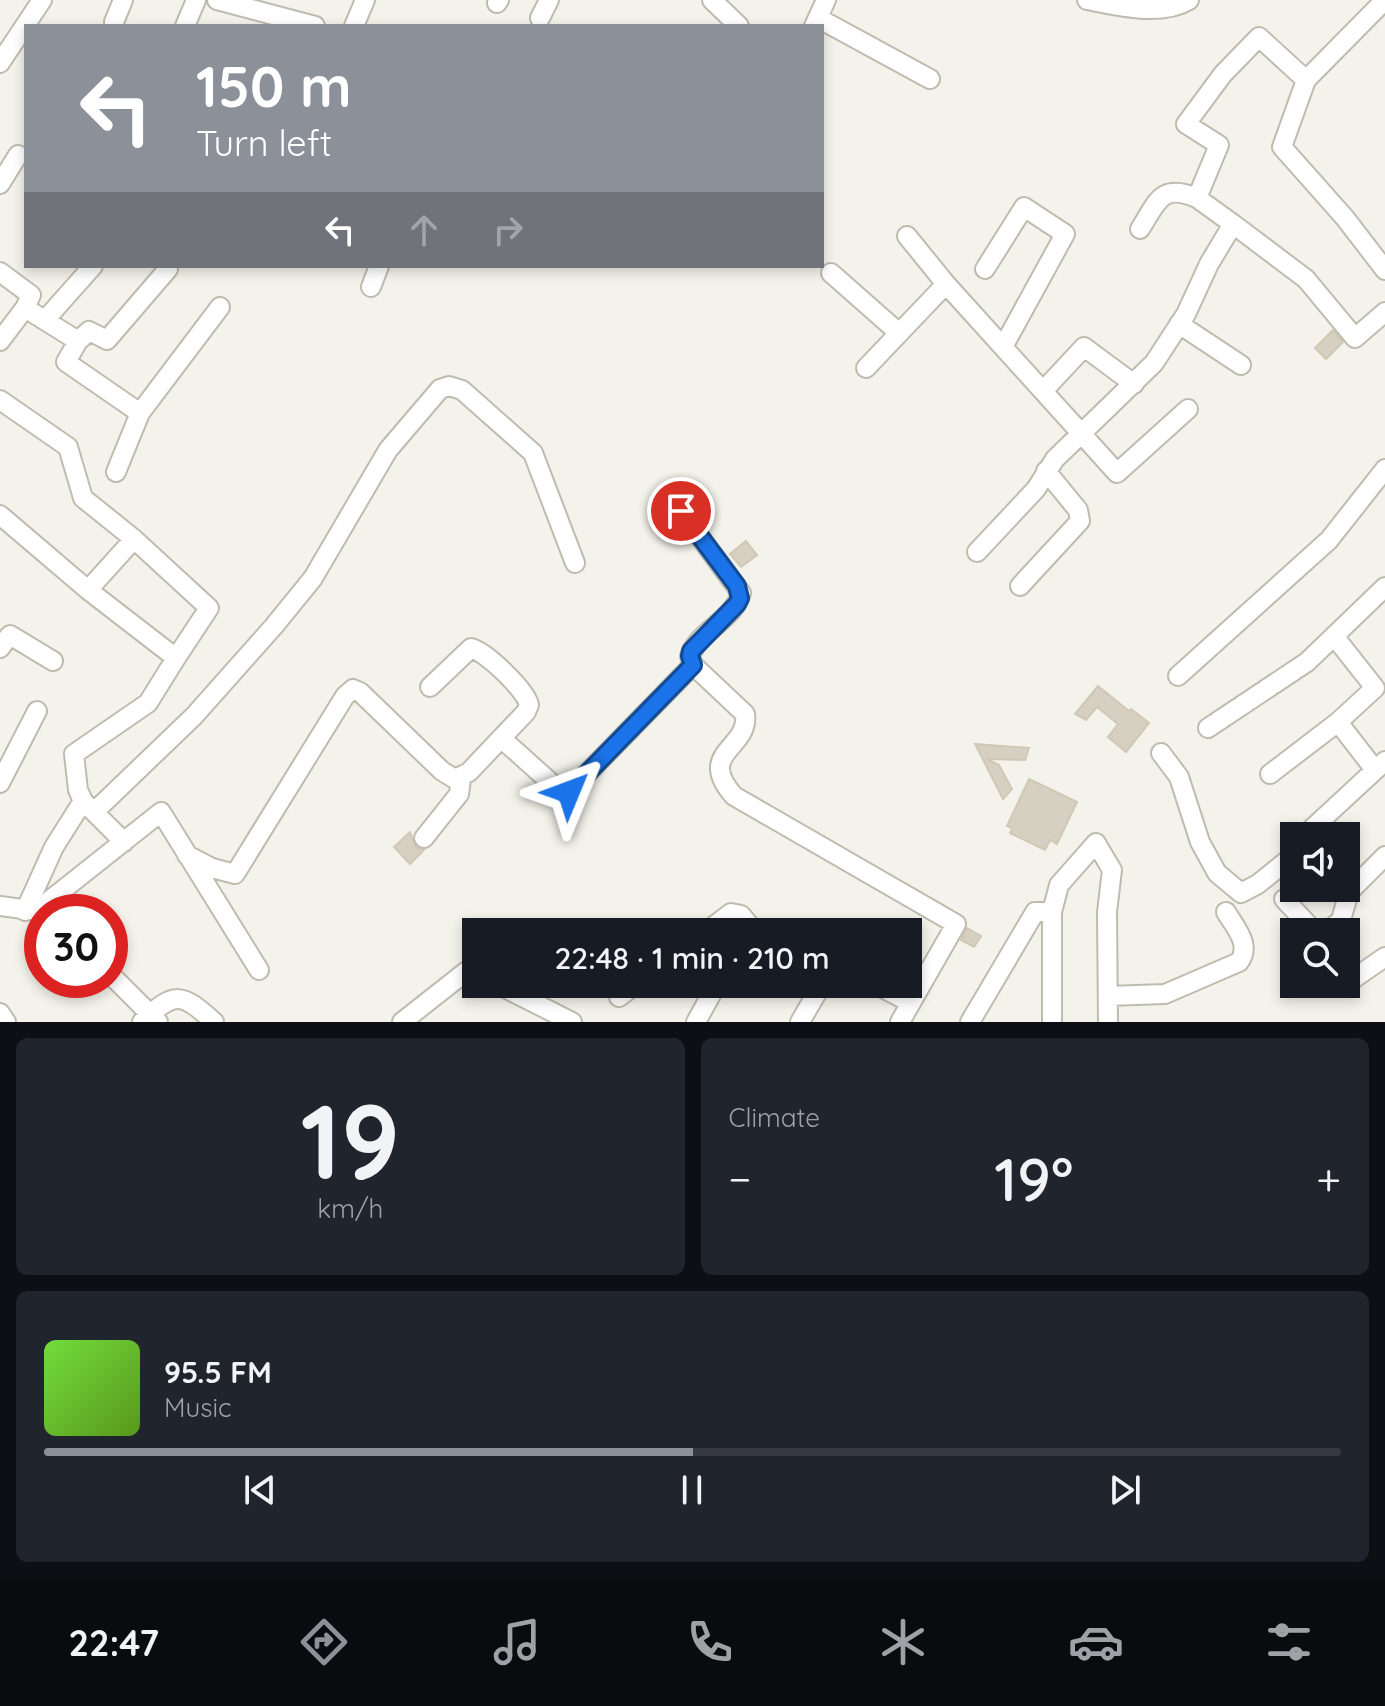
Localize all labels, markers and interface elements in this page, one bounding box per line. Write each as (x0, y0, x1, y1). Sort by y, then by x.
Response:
text: 150 m (196, 51, 352, 121)
icon: left (64, 56, 168, 160)
text: Turn left (196, 120, 332, 165)
icon: left (318, 208, 362, 252)
icon: ahead (402, 208, 446, 252)
icon: right (486, 208, 530, 252)
pin (647, 477, 715, 545)
icon: arrive (659, 489, 703, 533)
position arrow (527, 750, 611, 834)
map controls (1280, 822, 1360, 998)
button: sound (1280, 822, 1360, 902)
speed limit sign: 30 (24, 894, 128, 998)
button: search (1280, 918, 1360, 998)
text: 22:48 · 1 min · 210 m (554, 939, 830, 977)
text: 19 (300, 1075, 400, 1205)
text: Climate (729, 1101, 820, 1134)
text: 19° (994, 1141, 1073, 1216)
text: − (729, 1151, 751, 1206)
text: + (1316, 1151, 1341, 1206)
text: km/h (317, 1192, 383, 1225)
text: 95.5 FM (164, 1353, 272, 1391)
text: Music (164, 1391, 232, 1424)
icon: previous (238, 1468, 282, 1512)
icon: pause (670, 1468, 714, 1512)
icon: next (1103, 1468, 1147, 1512)
icon: directions (296, 1614, 352, 1670)
icon: music (489, 1614, 545, 1670)
icon: phone (682, 1614, 738, 1670)
icon: climate (875, 1614, 931, 1670)
icon: car (1068, 1614, 1124, 1670)
icon: filters (1261, 1614, 1317, 1670)
text: 22:47 (68, 1620, 159, 1665)

